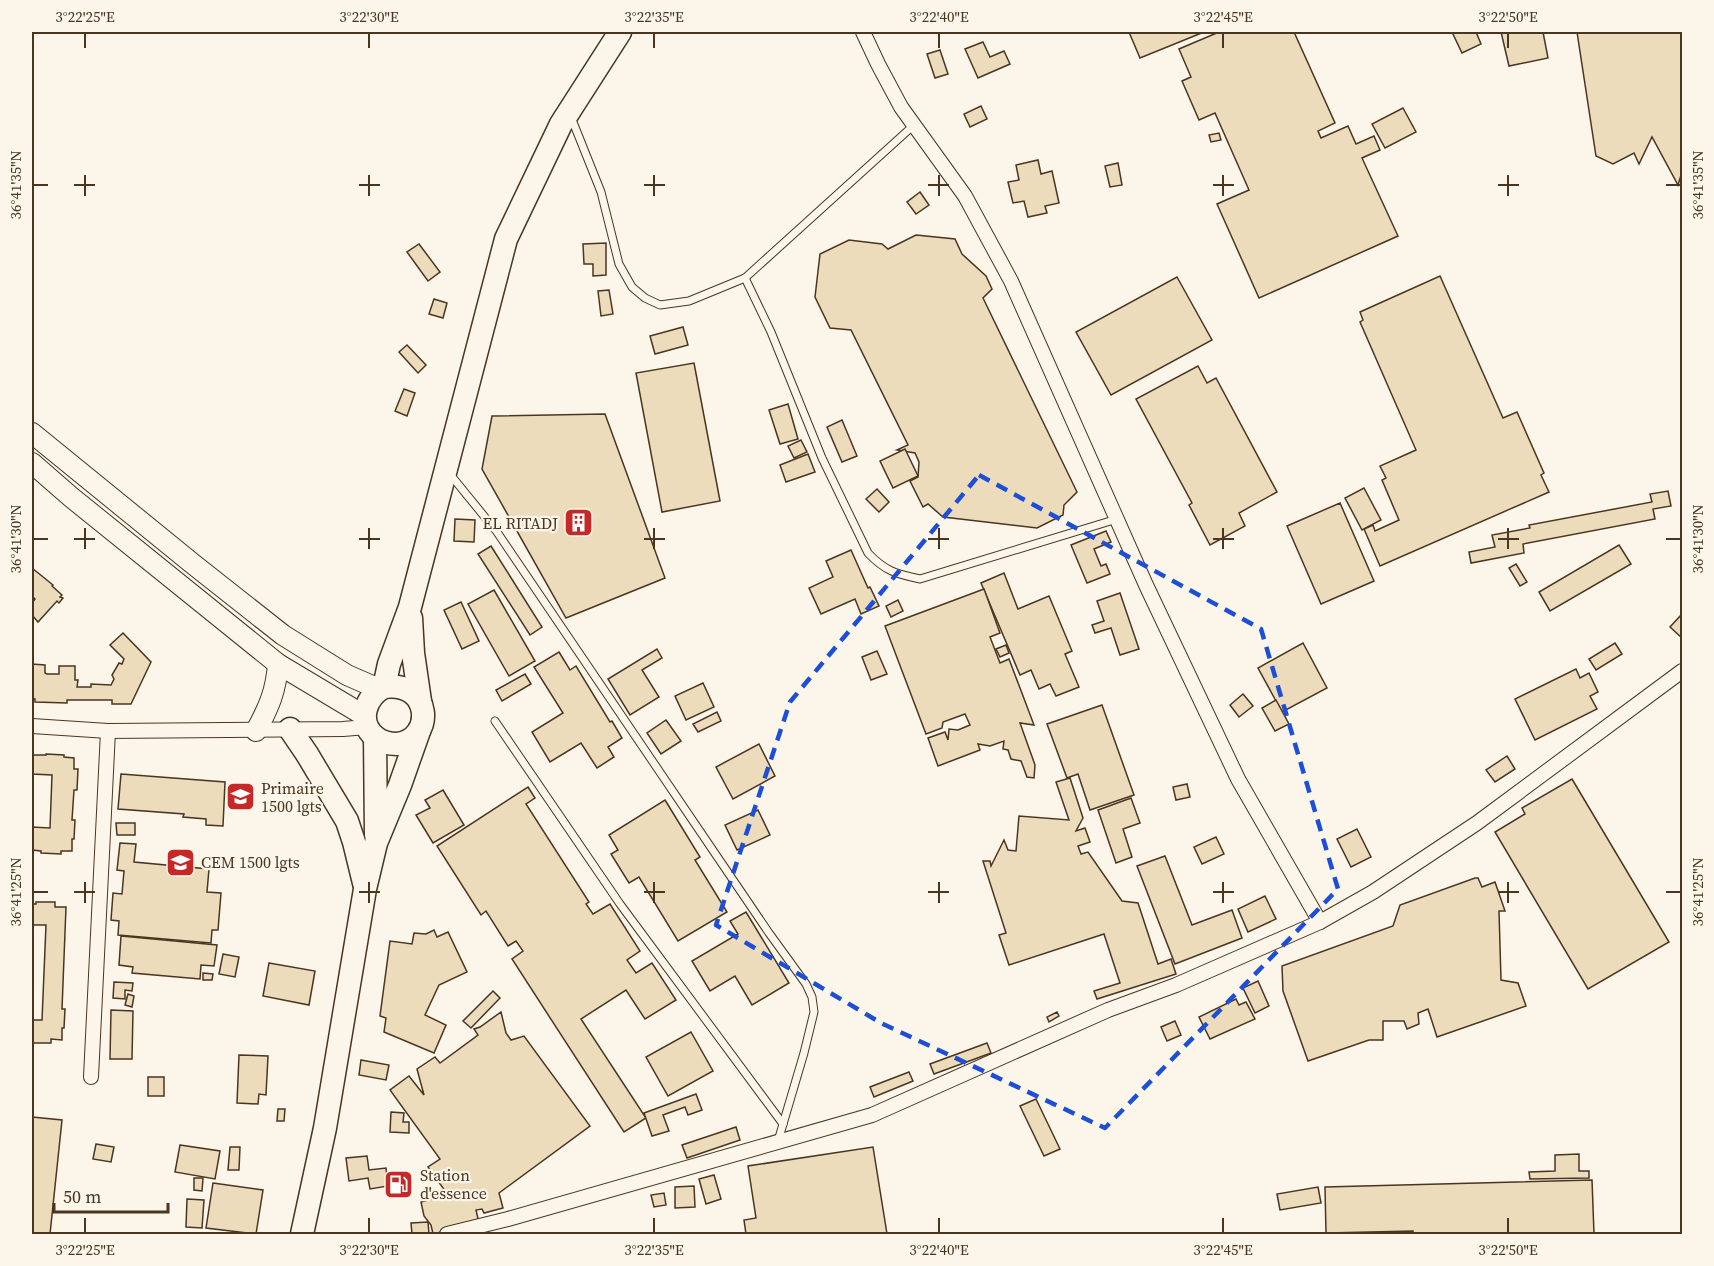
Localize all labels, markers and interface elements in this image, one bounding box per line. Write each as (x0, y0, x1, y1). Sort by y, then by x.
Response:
text: 3°22'25"E (55, 6, 115, 27)
text: 3°22'30"E (339, 6, 399, 27)
text: 3°22'35"E (624, 6, 684, 27)
text: 3°22'40"E (909, 6, 969, 27)
text: 3°22'45"E (1193, 6, 1253, 27)
text: 3°22'50"E (1478, 6, 1538, 27)
text: 36°41'35"N (5, 150, 26, 220)
text: 36°41'35"N (1687, 150, 1708, 220)
text: 36°41'30"N (5, 504, 26, 574)
text: 36°41'30"N (1687, 504, 1708, 574)
building icon: EL RITADJ (563, 507, 595, 539)
place label: EL RITADJ (483, 512, 558, 534)
place label: Primaire 1500 lgts (261, 777, 324, 817)
school or university icon: Primaire 1500 lgts (224, 781, 256, 813)
school or university icon: CEM 1500 lgts (164, 846, 196, 878)
place label: CEM 1500 lgts (201, 851, 300, 873)
text: 36°41'25"N (5, 857, 26, 927)
text: 36°41'25"N (1687, 857, 1708, 927)
place label: Station d'essence (420, 1164, 487, 1204)
fuel station icon: Station d'essence (383, 1168, 415, 1200)
scale bar (54, 1176, 168, 1214)
text: 50 m (63, 1184, 101, 1209)
text: 3°22'25"E (55, 1239, 115, 1260)
text: 3°22'30"E (339, 1239, 399, 1260)
text: 3°22'35"E (624, 1239, 684, 1260)
text: 3°22'40"E (909, 1239, 969, 1260)
text: 3°22'45"E (1193, 1239, 1253, 1260)
text: 3°22'50"E (1478, 1239, 1538, 1260)

